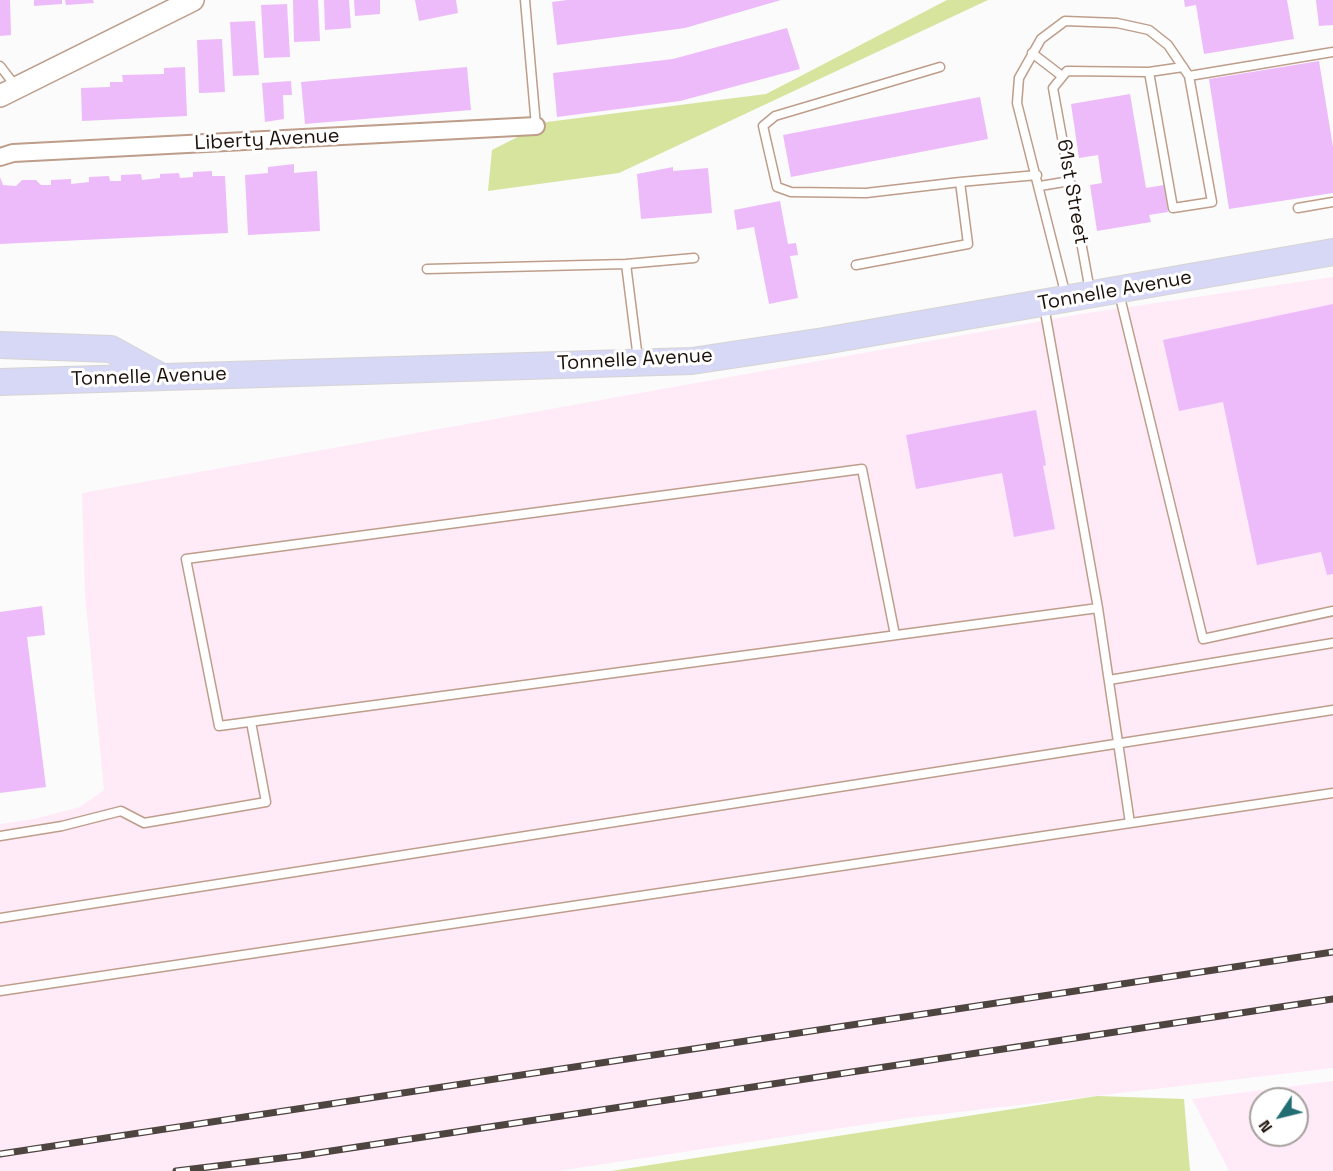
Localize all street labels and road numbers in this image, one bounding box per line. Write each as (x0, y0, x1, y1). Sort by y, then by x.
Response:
street label: Liberty Avenue (194, 124, 340, 156)
street label: 61st Street (1051, 138, 1093, 246)
street label: Tonnelle Avenue (1036, 266, 1194, 316)
street label: Tonnelle Avenue (557, 344, 713, 376)
street label: Tonnelle Avenue (71, 362, 227, 392)

